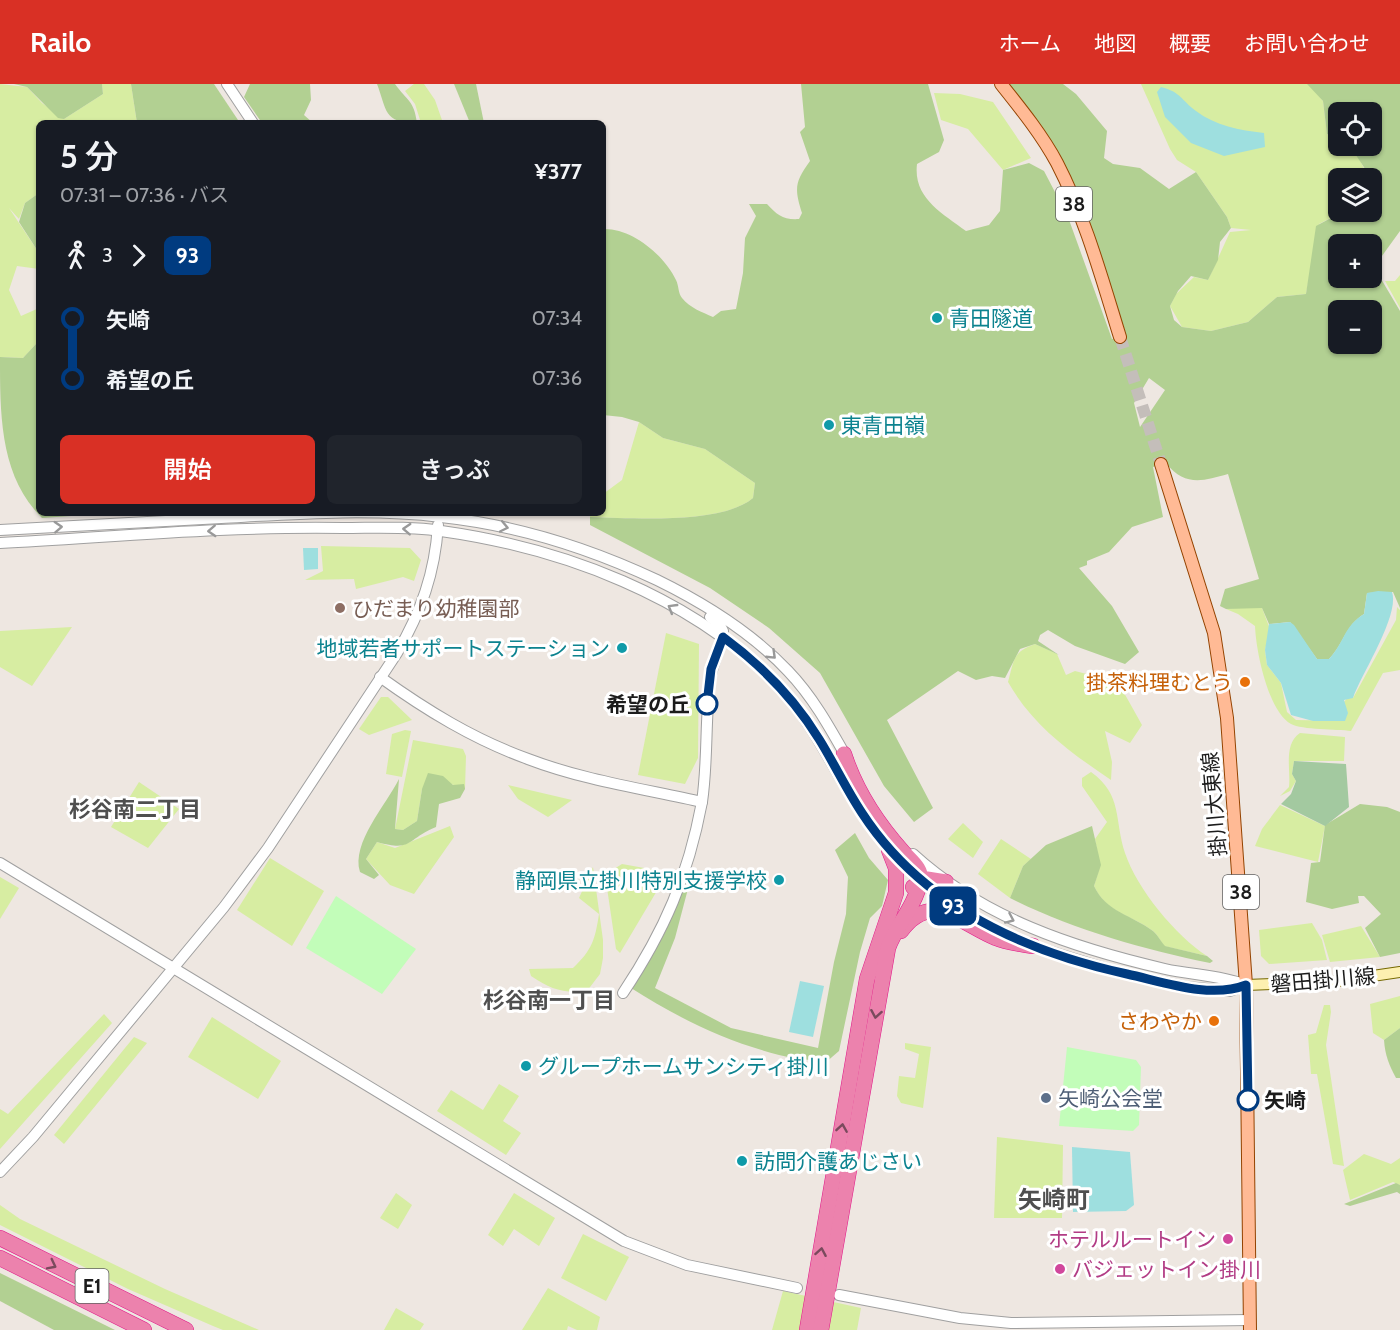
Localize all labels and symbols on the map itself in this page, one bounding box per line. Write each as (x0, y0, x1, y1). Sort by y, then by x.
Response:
road number: 38 (1056, 187, 1092, 221)
place label: 青田隧道 (949, 306, 1033, 331)
marker: 青田隧道 (930, 311, 944, 325)
place label: 東青田嶺 (841, 413, 925, 438)
marker: 東青田嶺 (822, 418, 836, 432)
one-way arrow (54, 520, 63, 533)
one-way arrow (499, 520, 509, 533)
one-way arrow (403, 523, 412, 536)
one-way arrow (208, 525, 217, 538)
place label: ひだまり幼稚園部 (352, 596, 520, 621)
marker: ひだまり幼稚園部 (333, 601, 347, 615)
one-way arrow (668, 603, 678, 615)
place label: 地域若者サポートステーション (316, 636, 610, 661)
marker: 地域若者サポートステーション (615, 641, 629, 655)
one-way arrow (764, 648, 775, 659)
place label: 掛茶料理むとう (1086, 670, 1233, 695)
marker: 掛茶料理むとう (1238, 675, 1252, 689)
place label: 希望の丘 (606, 692, 690, 717)
marker: 希望の丘 (696, 693, 718, 715)
street label: 掛川大東線 (1197, 751, 1231, 857)
district label: 杉谷南二丁目 (69, 796, 201, 823)
place label: 静岡県立掛川特別支援学校 (515, 868, 767, 893)
marker: 静岡県立掛川特別支援学校 (772, 873, 786, 887)
road number: 38 (1223, 875, 1259, 909)
line badge: 93 (926, 886, 980, 926)
one-way arrow (1004, 912, 1015, 924)
street label: 磐田掛川線 (1270, 963, 1376, 997)
district label: 杉谷南一丁目 (483, 987, 615, 1014)
one-way arrow (870, 1009, 883, 1019)
place label: さわやか (1118, 1009, 1202, 1034)
marker: さわやか (1207, 1014, 1221, 1028)
place label: グループホームサンシティ掛川 (538, 1054, 829, 1079)
marker: グループホームサンシティ掛川 (519, 1059, 533, 1073)
place label: 矢崎公会堂 (1058, 1086, 1163, 1111)
place label: 矢崎 (1264, 1088, 1306, 1113)
marker: 矢崎 (1237, 1089, 1259, 1111)
marker: 矢崎公会堂 (1039, 1091, 1053, 1105)
one-way arrow (836, 1123, 848, 1133)
place label: 訪問介護あじさい (754, 1149, 922, 1174)
marker: 訪問介護あじさい (735, 1154, 749, 1168)
district label: 矢崎町 (1018, 1185, 1090, 1214)
place label: ホテルルートイン (1048, 1227, 1216, 1252)
marker: ホテルルートイン (1221, 1232, 1235, 1246)
one-way arrow (814, 1247, 826, 1256)
place label: バジェットイン掛川 (1072, 1257, 1261, 1282)
one-way arrow (45, 1258, 56, 1269)
marker: バジェットイン掛川 (1053, 1262, 1067, 1276)
road number: E1 (76, 1269, 109, 1303)

